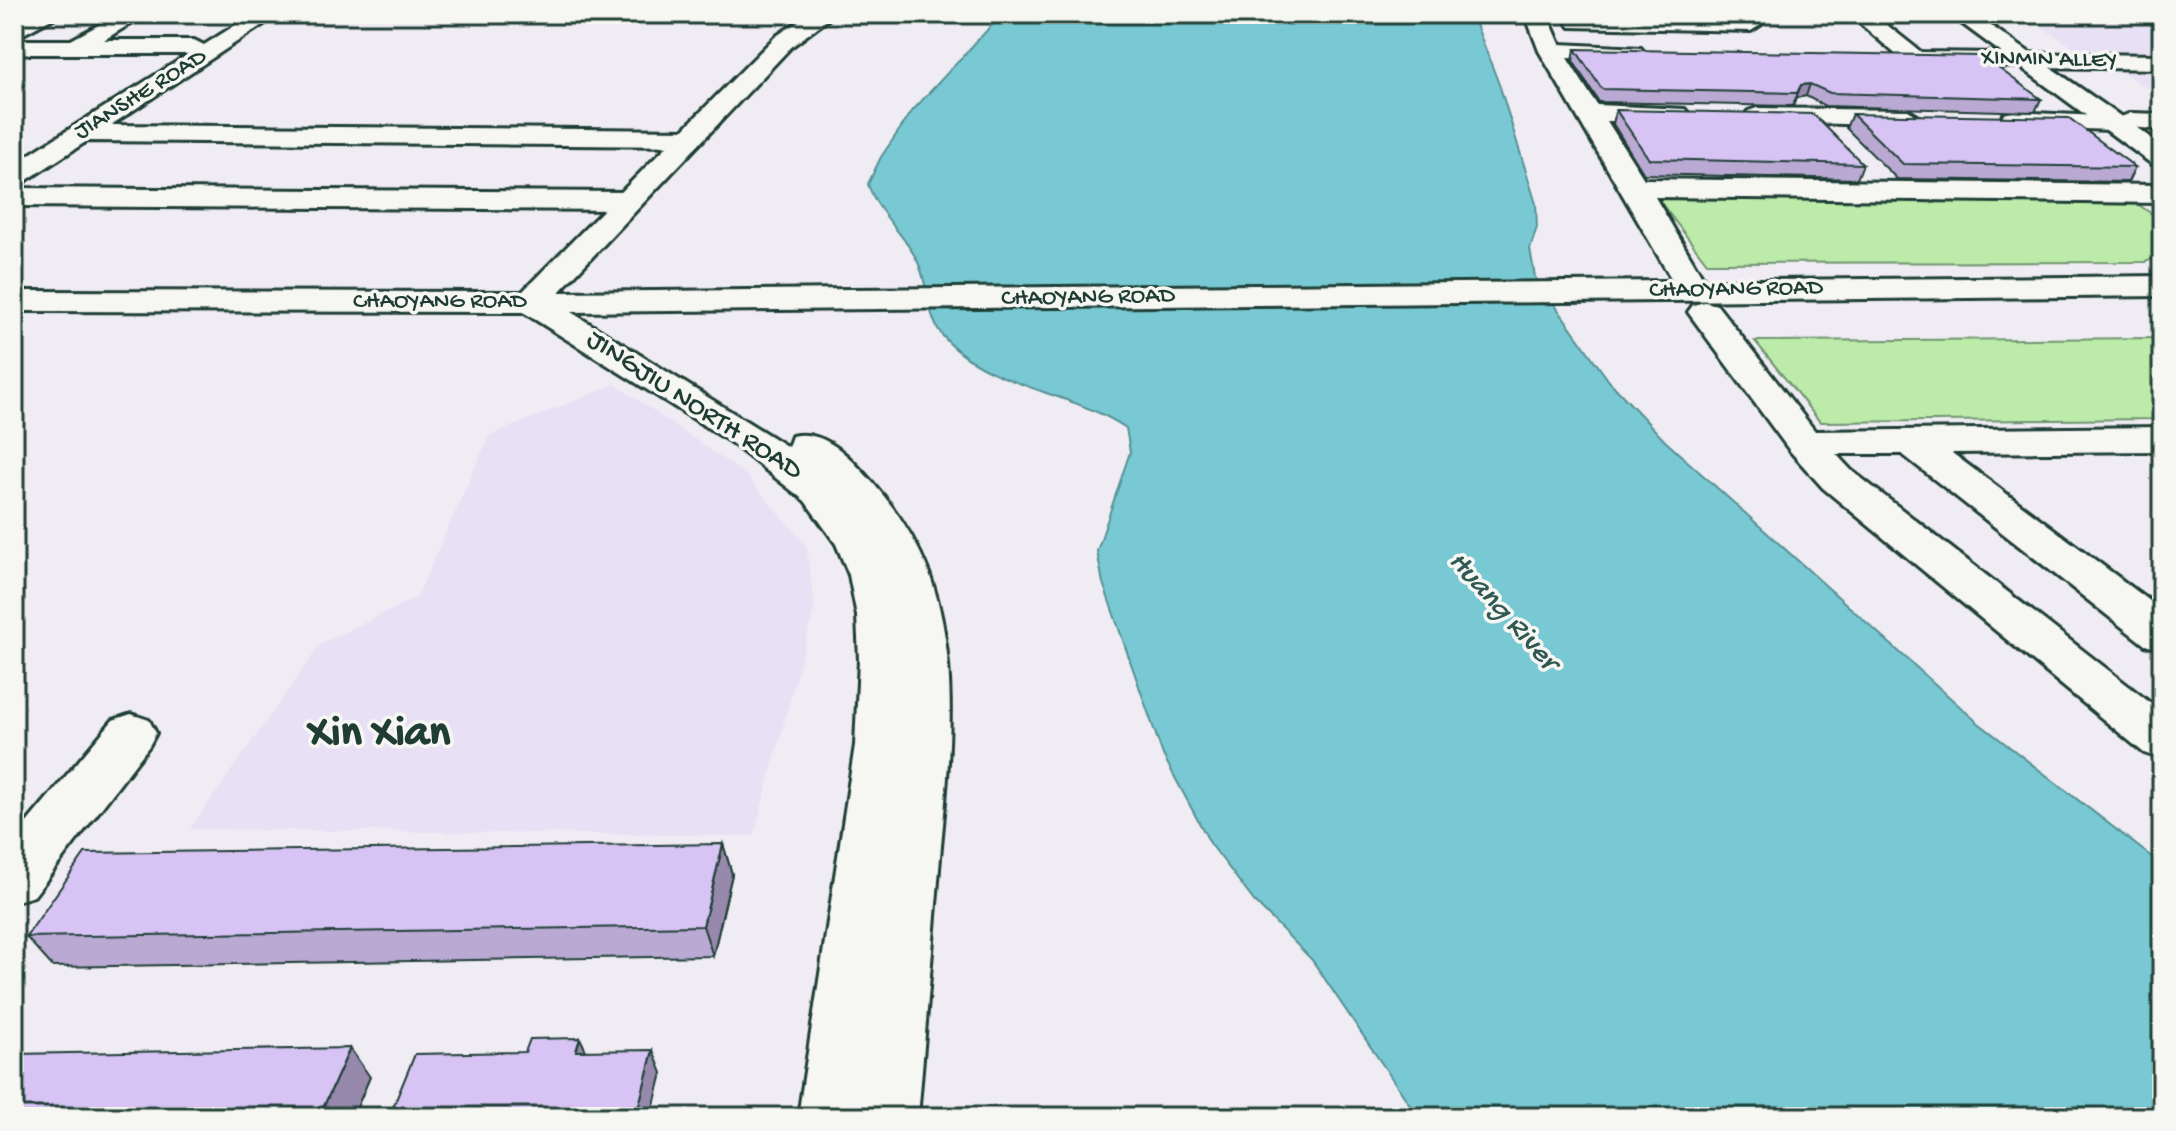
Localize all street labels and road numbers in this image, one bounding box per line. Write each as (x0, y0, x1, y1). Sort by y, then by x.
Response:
street label: JIANSHE ROAD (69, 43, 213, 147)
street label: XINMIN ALLEY (1980, 44, 2117, 76)
street label: CHAOYANG ROAD (1649, 274, 1824, 306)
street label: CHAOYANG ROAD (1001, 282, 1176, 314)
street label: CHAOYANG ROAD (353, 288, 527, 317)
street label: JINGJIU NORTH ROAD (580, 324, 809, 489)

